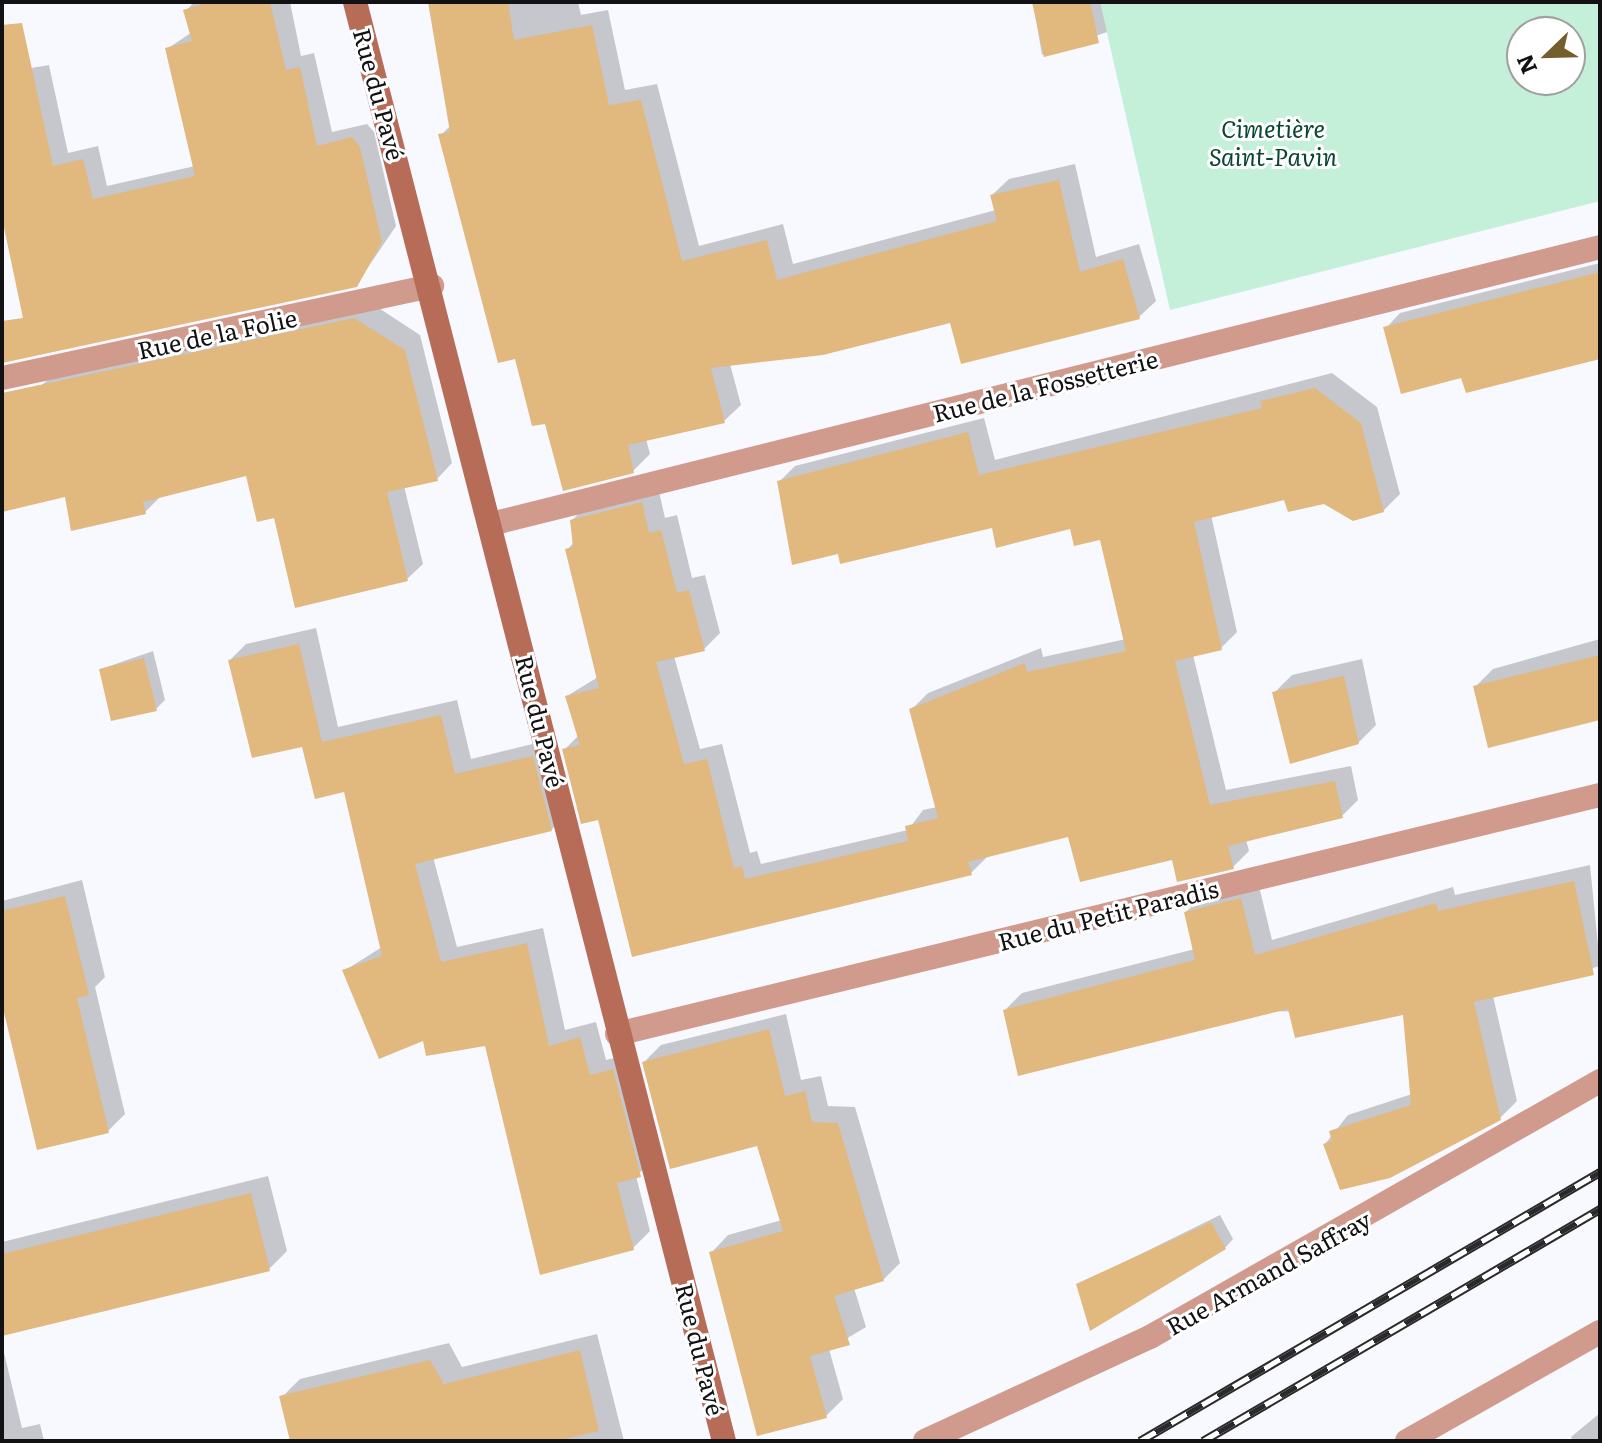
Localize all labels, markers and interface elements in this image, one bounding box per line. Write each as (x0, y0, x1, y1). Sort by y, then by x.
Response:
north arrow (1506, 16, 1586, 96)
street label: Rue du Pavé (349, 25, 411, 163)
text: N (1506, 50, 1544, 80)
park label: Cimetière Saint-Pavin (1209, 114, 1337, 170)
street label: Rue de la Folie (135, 302, 299, 364)
street label: Rue de la Fossetterie (930, 343, 1160, 427)
street label: Rue du Pavé (511, 652, 571, 790)
street label: Rue du Petit Paradis (995, 873, 1221, 955)
street label: Rue Armand Saffray (1161, 1204, 1375, 1340)
street label: Rue du Pavé (671, 1280, 731, 1418)

